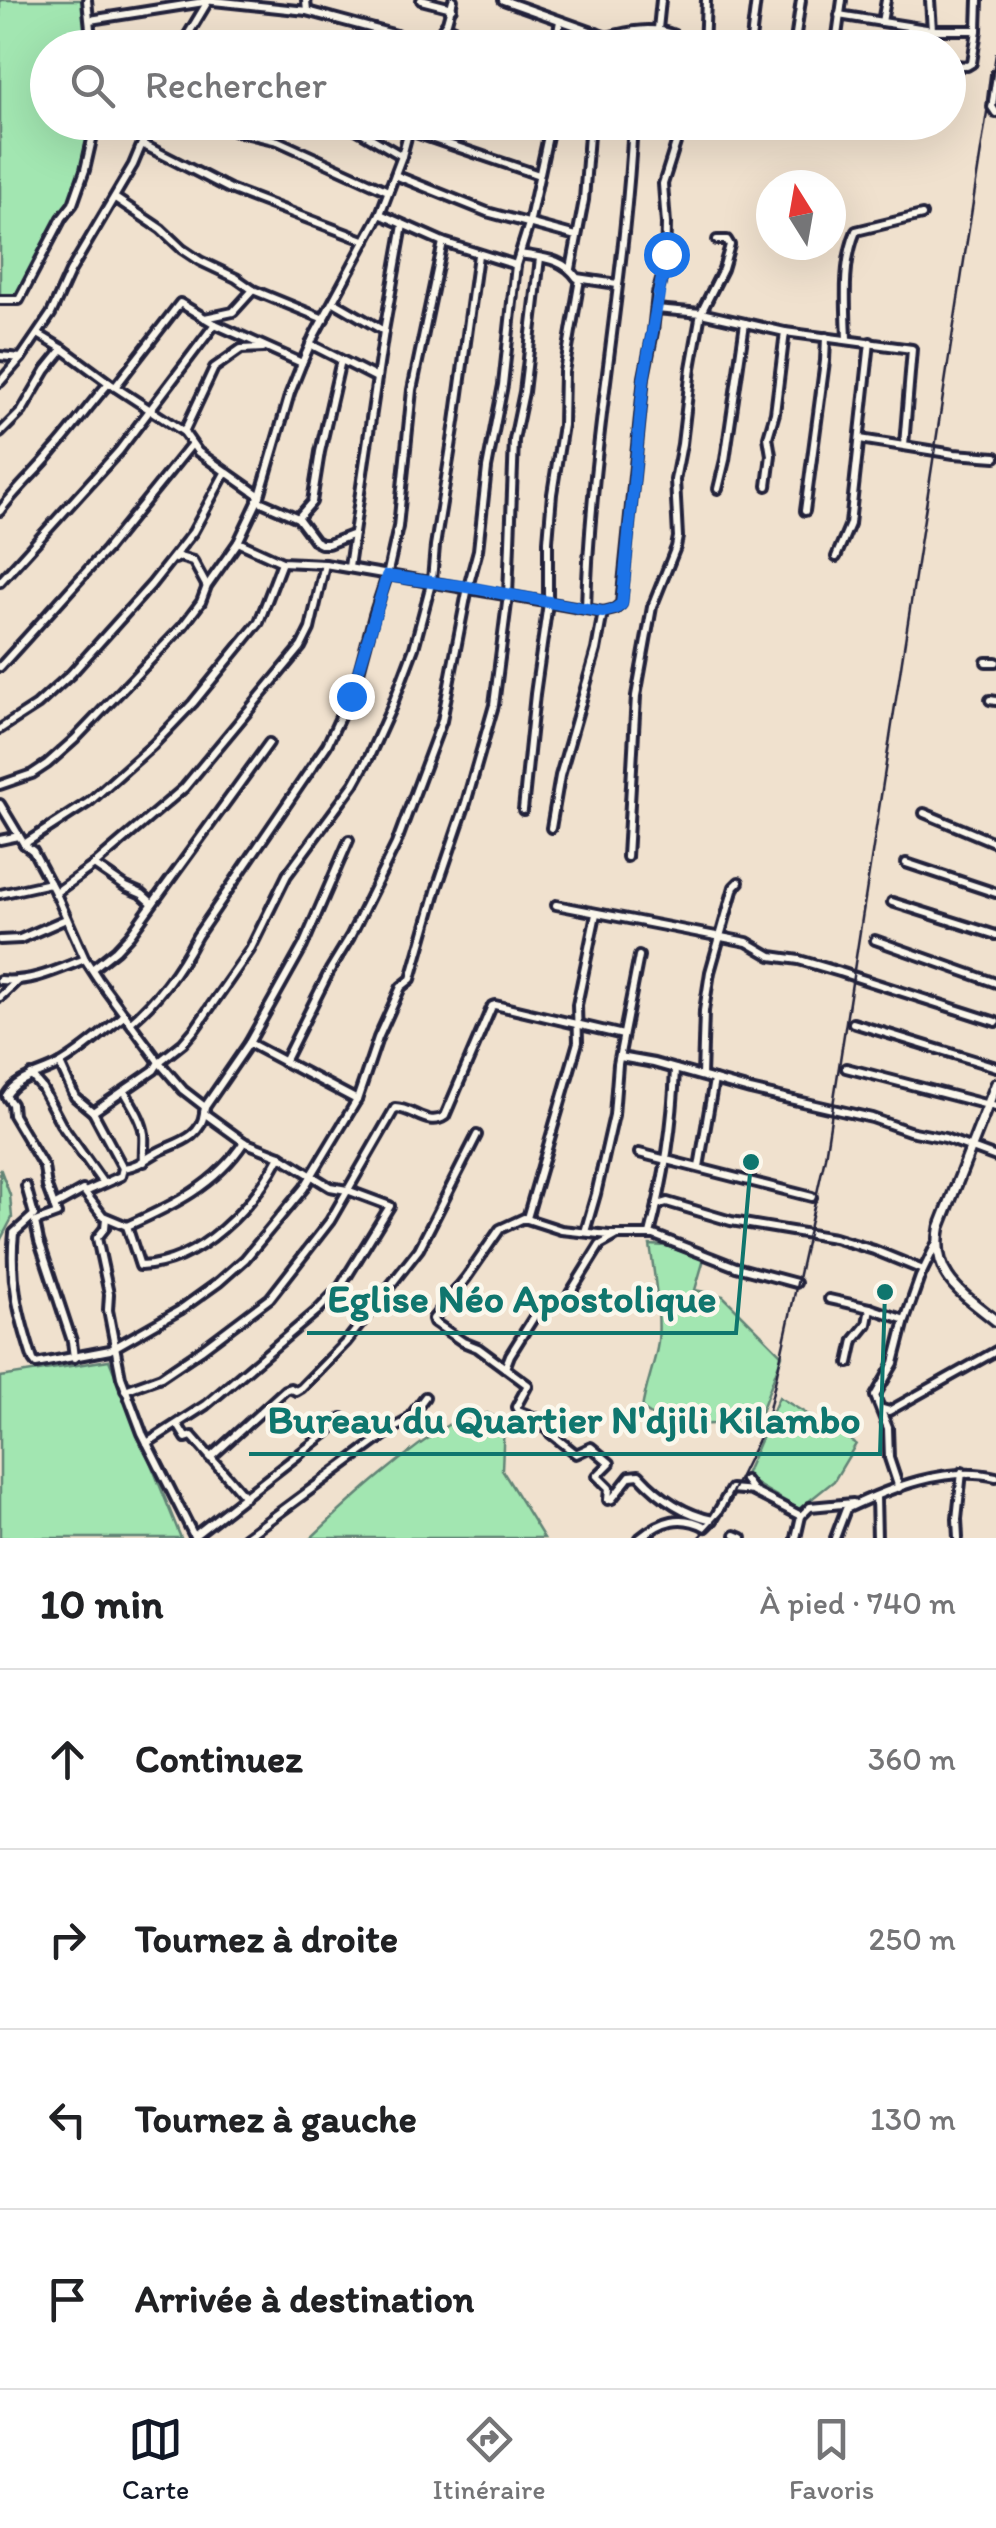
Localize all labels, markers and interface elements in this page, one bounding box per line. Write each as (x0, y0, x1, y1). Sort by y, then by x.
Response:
search box (30, 30, 966, 140)
icon: search (65, 58, 120, 113)
text: Rechercher (145, 62, 327, 108)
north arrow (756, 170, 846, 260)
route start (644, 232, 690, 278)
route end (329, 674, 375, 720)
callout: Eglise Néo Apostolique (307, 1263, 736, 1333)
text: Eglise Néo Apostolique (328, 1274, 717, 1322)
callout: Bureau du Quartier N'djili Kilambo (249, 1384, 880, 1454)
text: Bureau du Quartier N'djili Kilambo (267, 1395, 861, 1443)
text: 10 min (40, 1578, 163, 1629)
text: À pied · 740 m (760, 1584, 956, 1622)
icon: ahead (40, 1732, 95, 1787)
text: Continuez (135, 1736, 303, 1782)
text: 360 m (868, 1740, 956, 1778)
icon: right (40, 1912, 95, 1967)
text: Tournez à droite (135, 1916, 398, 1962)
text: 250 m (869, 1920, 956, 1958)
icon: left (40, 2092, 95, 2147)
text: Tournez à gauche (135, 2096, 417, 2142)
text: 130 m (870, 2100, 956, 2138)
icon: arrive (40, 2272, 95, 2327)
text: Arrivée à destination (135, 2276, 474, 2322)
tab: Carte (122, 2412, 189, 2506)
tab: Itinéraire (433, 2412, 546, 2506)
tab: Favoris (789, 2412, 874, 2506)

